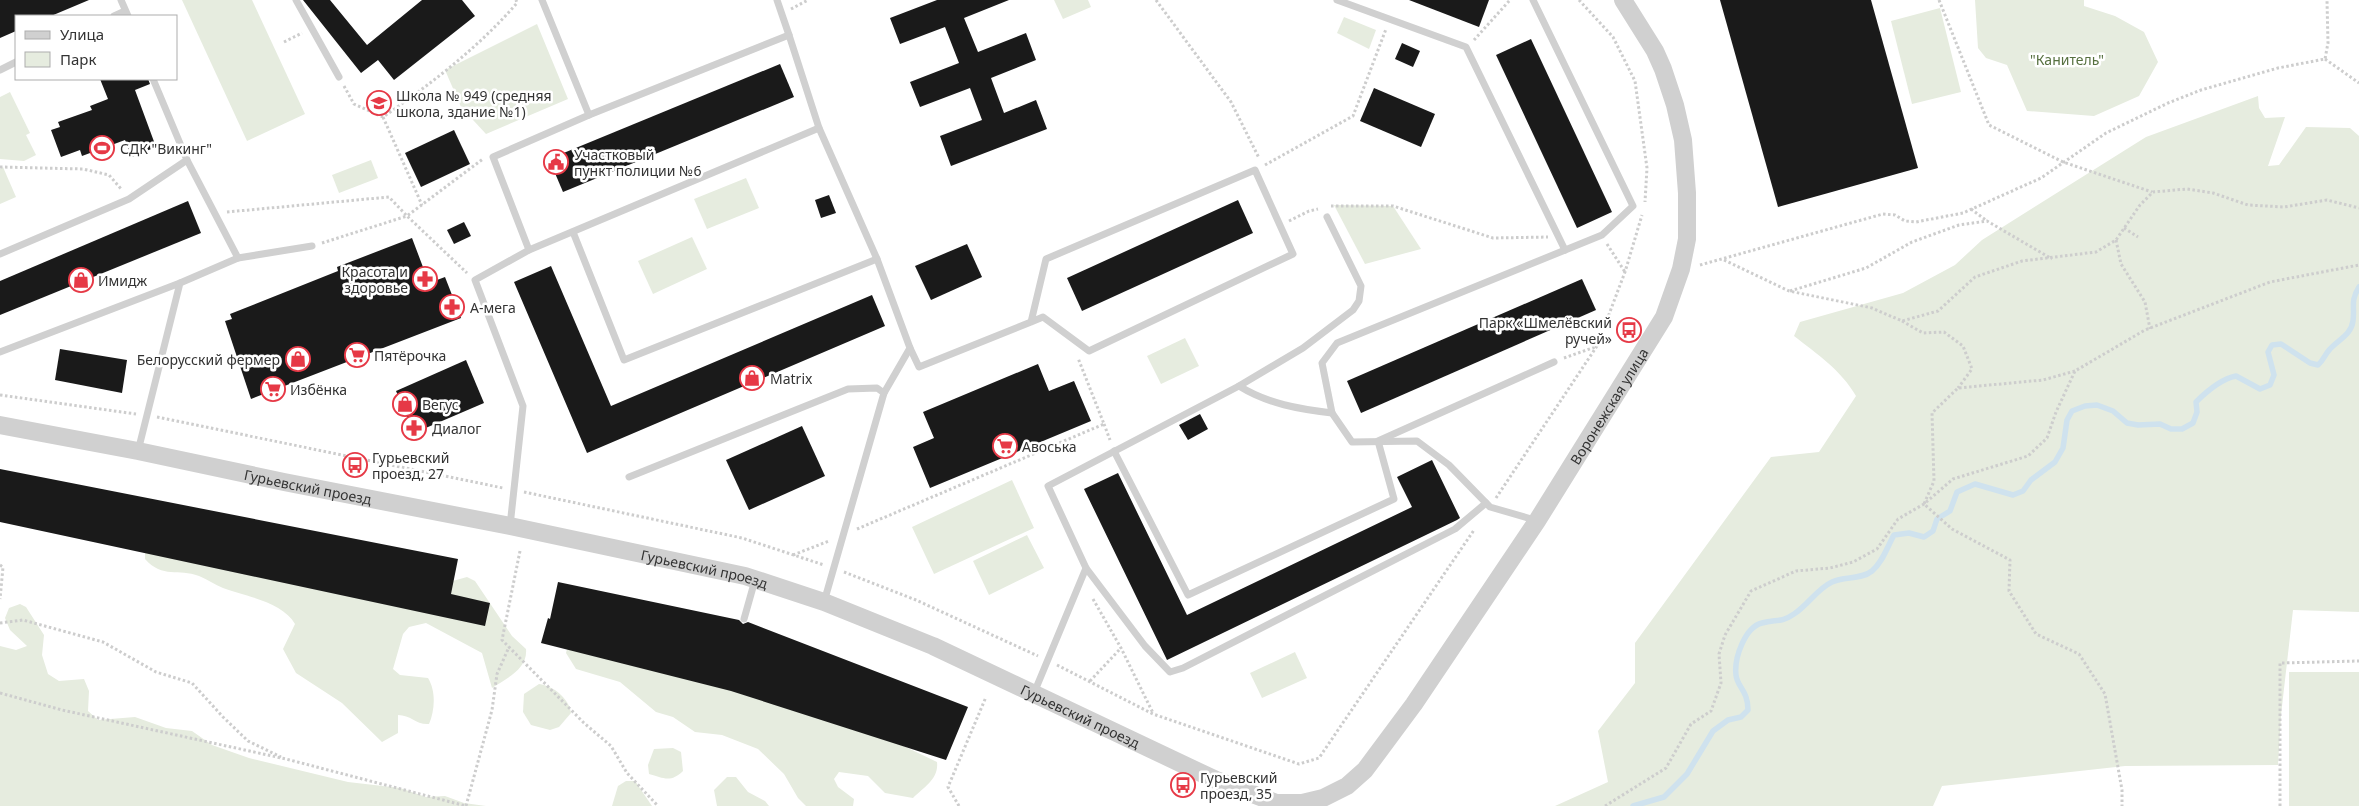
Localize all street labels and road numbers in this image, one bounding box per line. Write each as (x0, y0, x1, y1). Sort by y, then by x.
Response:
street label: Воронежская улица (1565, 344, 1652, 468)
street label: Гурьевский проезд (242, 464, 374, 508)
street label: Гурьевский проезд (639, 545, 771, 593)
street label: Гурьевский проезд (1018, 679, 1143, 752)

